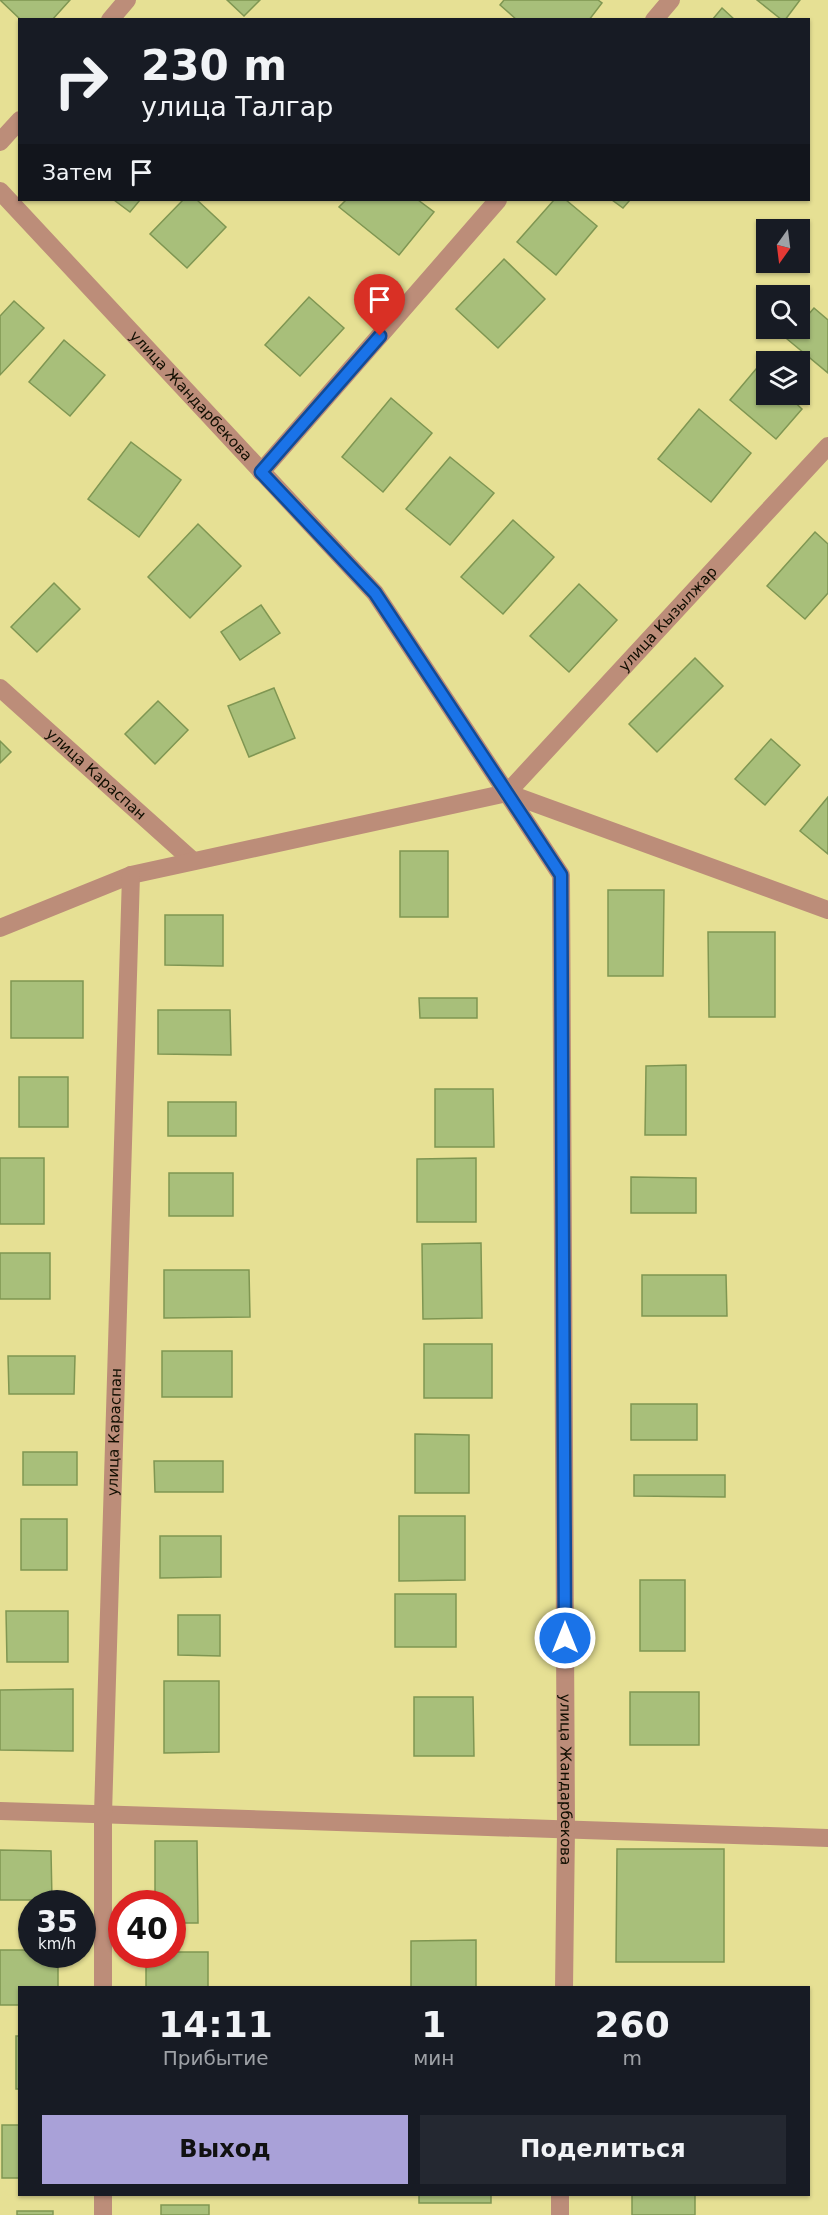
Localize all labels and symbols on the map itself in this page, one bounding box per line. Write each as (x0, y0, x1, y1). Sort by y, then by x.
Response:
north arrow (756, 219, 810, 273)
pin (354, 274, 405, 336)
street label: улица Жандарбекова (126, 327, 256, 465)
street label: улица Кызылжар (615, 563, 721, 675)
street label: улица Караспан (42, 725, 150, 824)
street label: улица Караспан (103, 1368, 125, 1496)
position arrow (533, 1606, 597, 1670)
street label: улица Жандарбекова (556, 1694, 575, 1865)
speed limit sign: 40 (108, 1890, 186, 1968)

